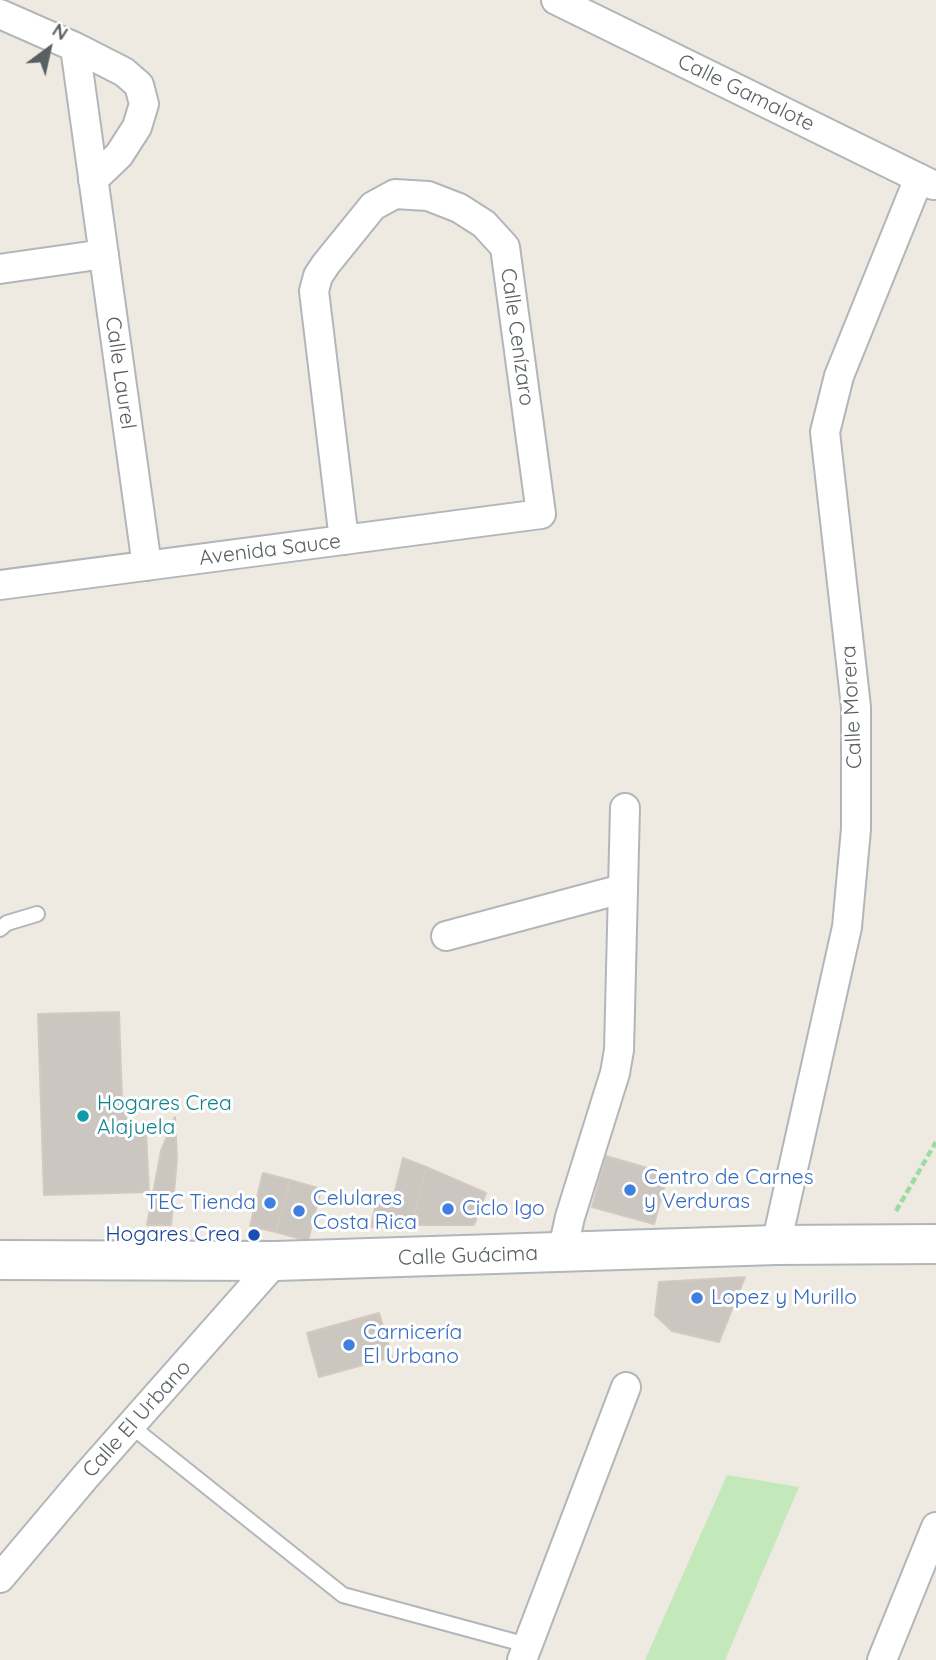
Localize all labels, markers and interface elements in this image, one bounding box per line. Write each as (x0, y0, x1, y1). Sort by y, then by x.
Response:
north arrow (14, 14, 84, 84)
text: N (48, 18, 73, 45)
street label: Calle Gamalote (673, 49, 819, 137)
street label: Calle Cenízaro (495, 267, 539, 407)
street label: Calle Laurel (100, 315, 140, 431)
street label: Avenida Sauce (198, 529, 342, 571)
street label: Calle Morera (836, 645, 868, 769)
place label: Hogares Crea Alajuela (97, 1091, 232, 1141)
marker: Hogares Crea Alajuela (75, 1108, 91, 1124)
place label: Centro de Carnes y Verduras (644, 1165, 814, 1215)
marker: Centro de Carnes y Verduras (622, 1182, 638, 1198)
place label: Celulares Costa Rica (313, 1186, 417, 1236)
place label: TEC Tienda (145, 1190, 256, 1216)
marker: TEC Tienda (262, 1195, 278, 1211)
place label: Ciclo Igo (462, 1196, 545, 1222)
marker: Ciclo Igo (440, 1201, 456, 1217)
marker: Celulares Costa Rica (291, 1203, 307, 1219)
place label: Hogares Crea (105, 1222, 240, 1248)
marker: Hogares Crea (246, 1227, 262, 1243)
street label: Calle Guácima (398, 1241, 538, 1271)
place label: Lopez y Murillo (711, 1285, 857, 1311)
marker: Lopez y Murillo (689, 1290, 705, 1306)
place label: Carnicería El Urbano (363, 1320, 462, 1370)
marker: Carnicería El Urbano (341, 1337, 357, 1353)
street label: Calle El Urbano (78, 1355, 196, 1483)

